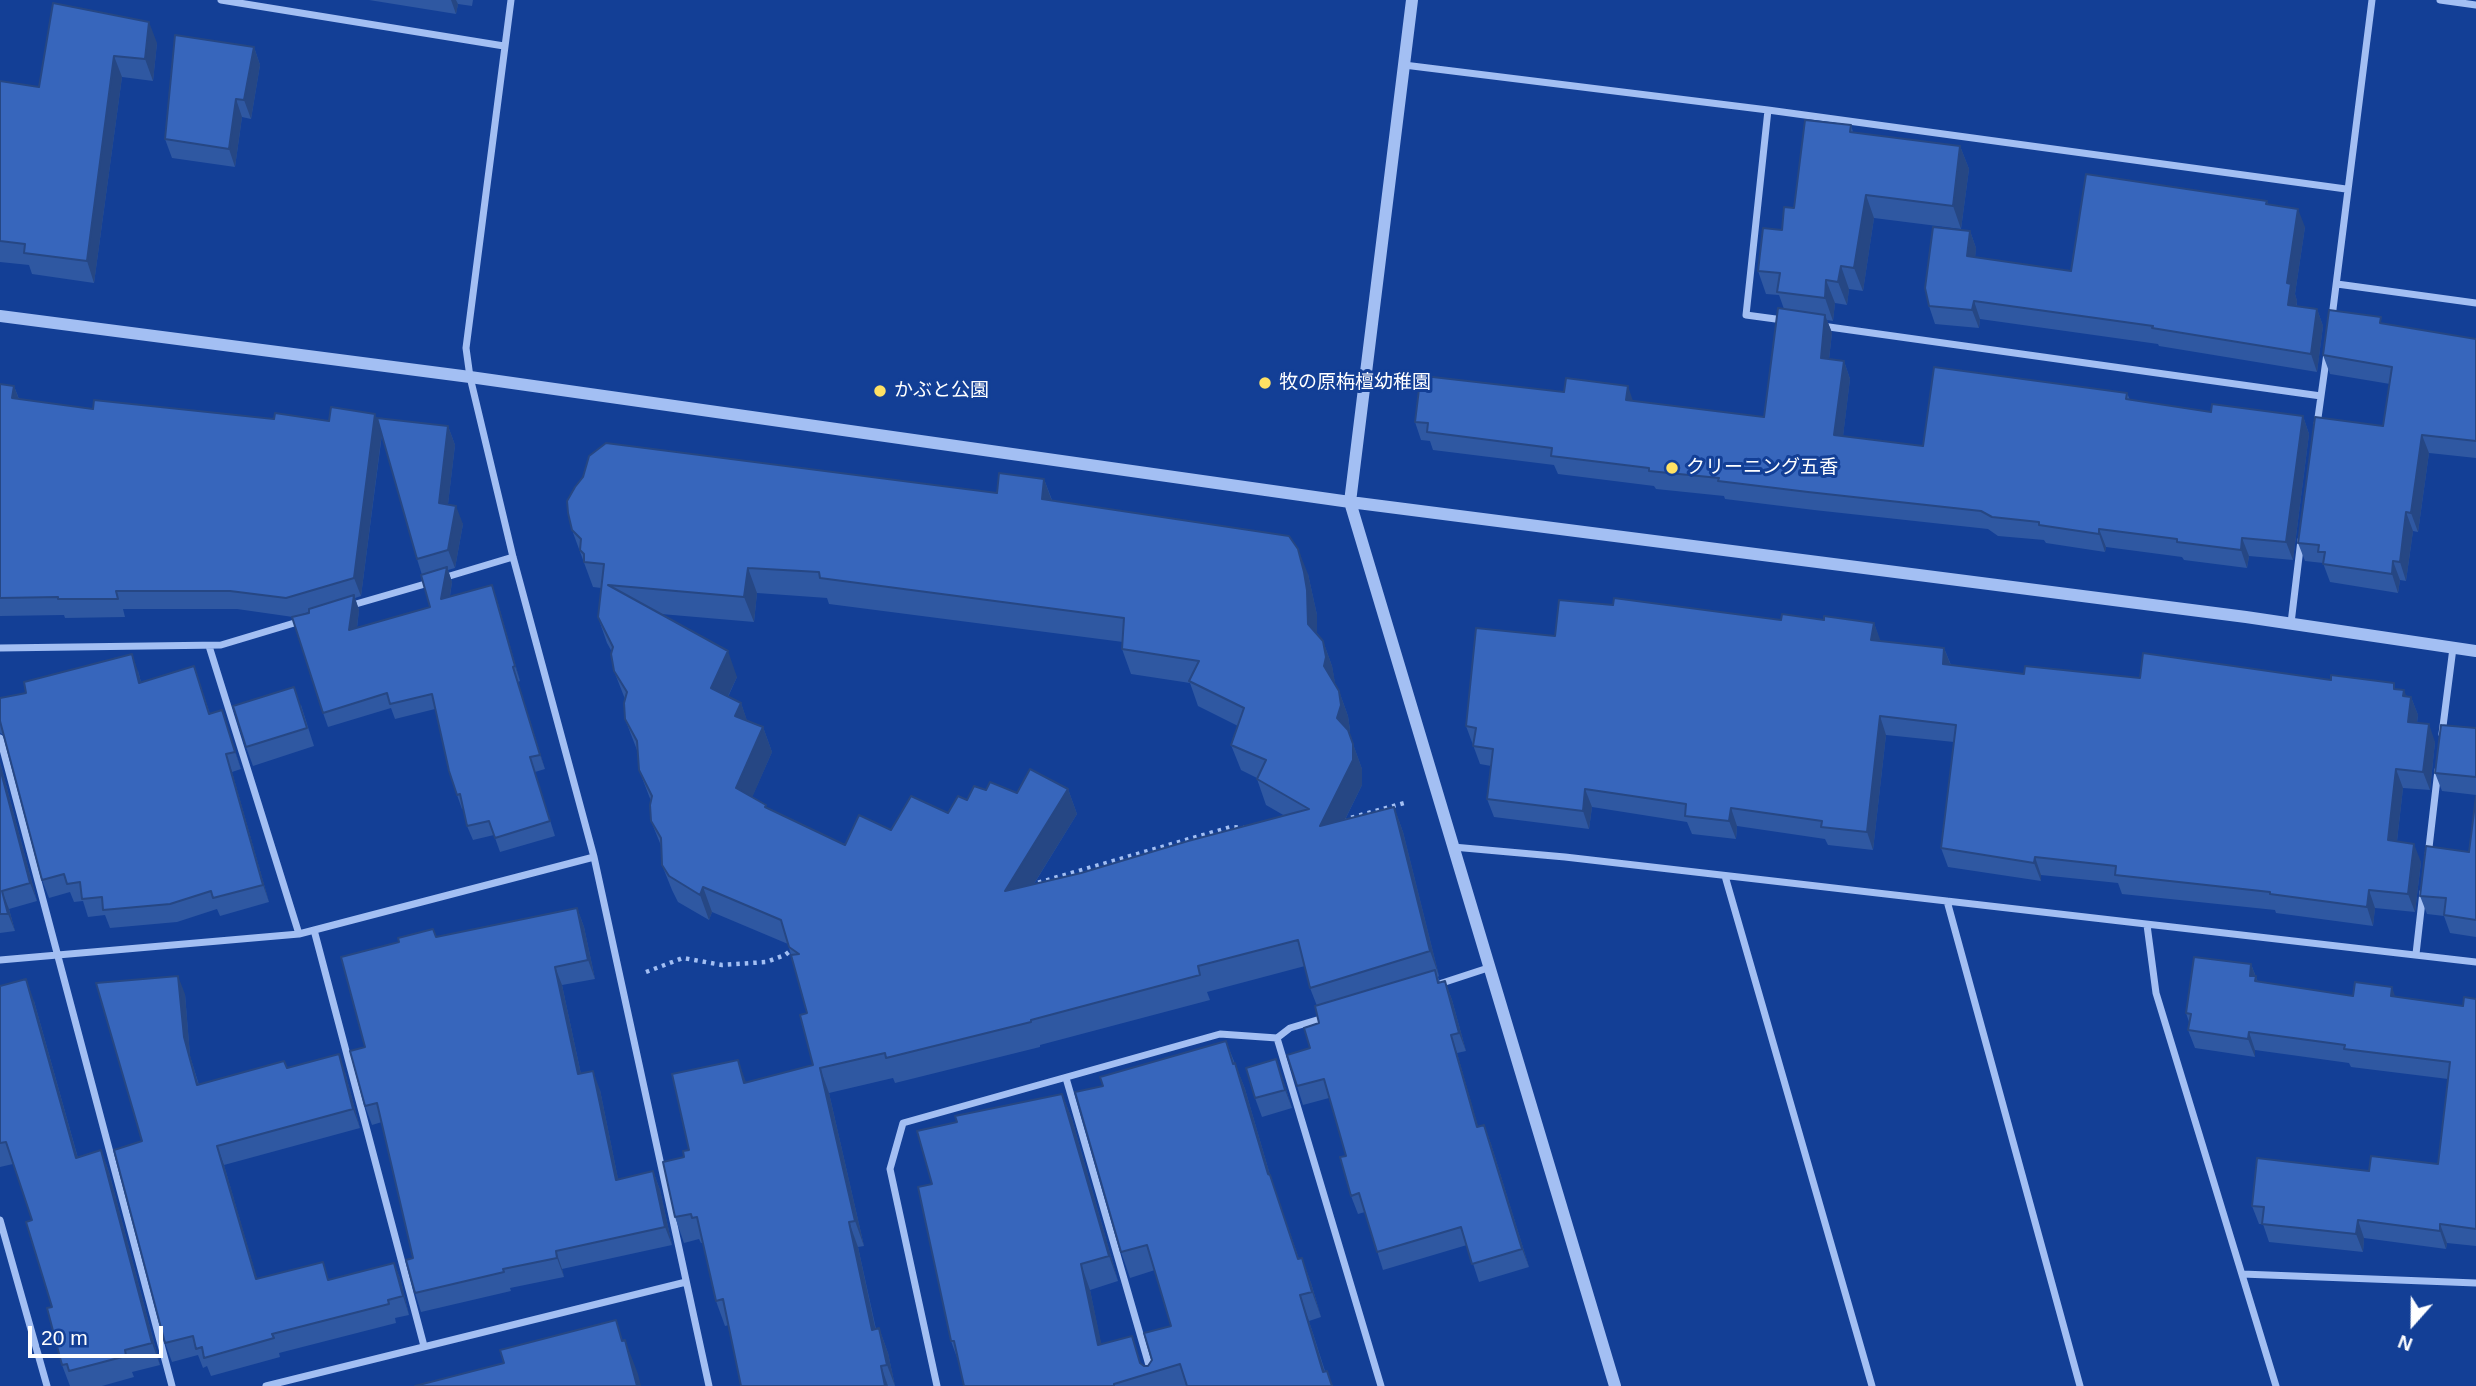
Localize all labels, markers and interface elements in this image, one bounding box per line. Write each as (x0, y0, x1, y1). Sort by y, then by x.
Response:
place label: 牧の原栴檀幼稚園 (1279, 372, 1431, 394)
marker: 牧の原栴檀幼稚園 (1257, 375, 1273, 391)
place label: かぶと公園 (894, 380, 989, 402)
marker: かぶと公園 (872, 383, 888, 399)
place label: クリーニング五香 (1686, 457, 1838, 479)
marker: クリーニング五香 (1664, 460, 1680, 476)
north arrow (2378, 1288, 2448, 1358)
scale bar (32, 1312, 166, 1356)
text: 20 m (41, 1326, 88, 1349)
text: N (2395, 1331, 2415, 1355)

